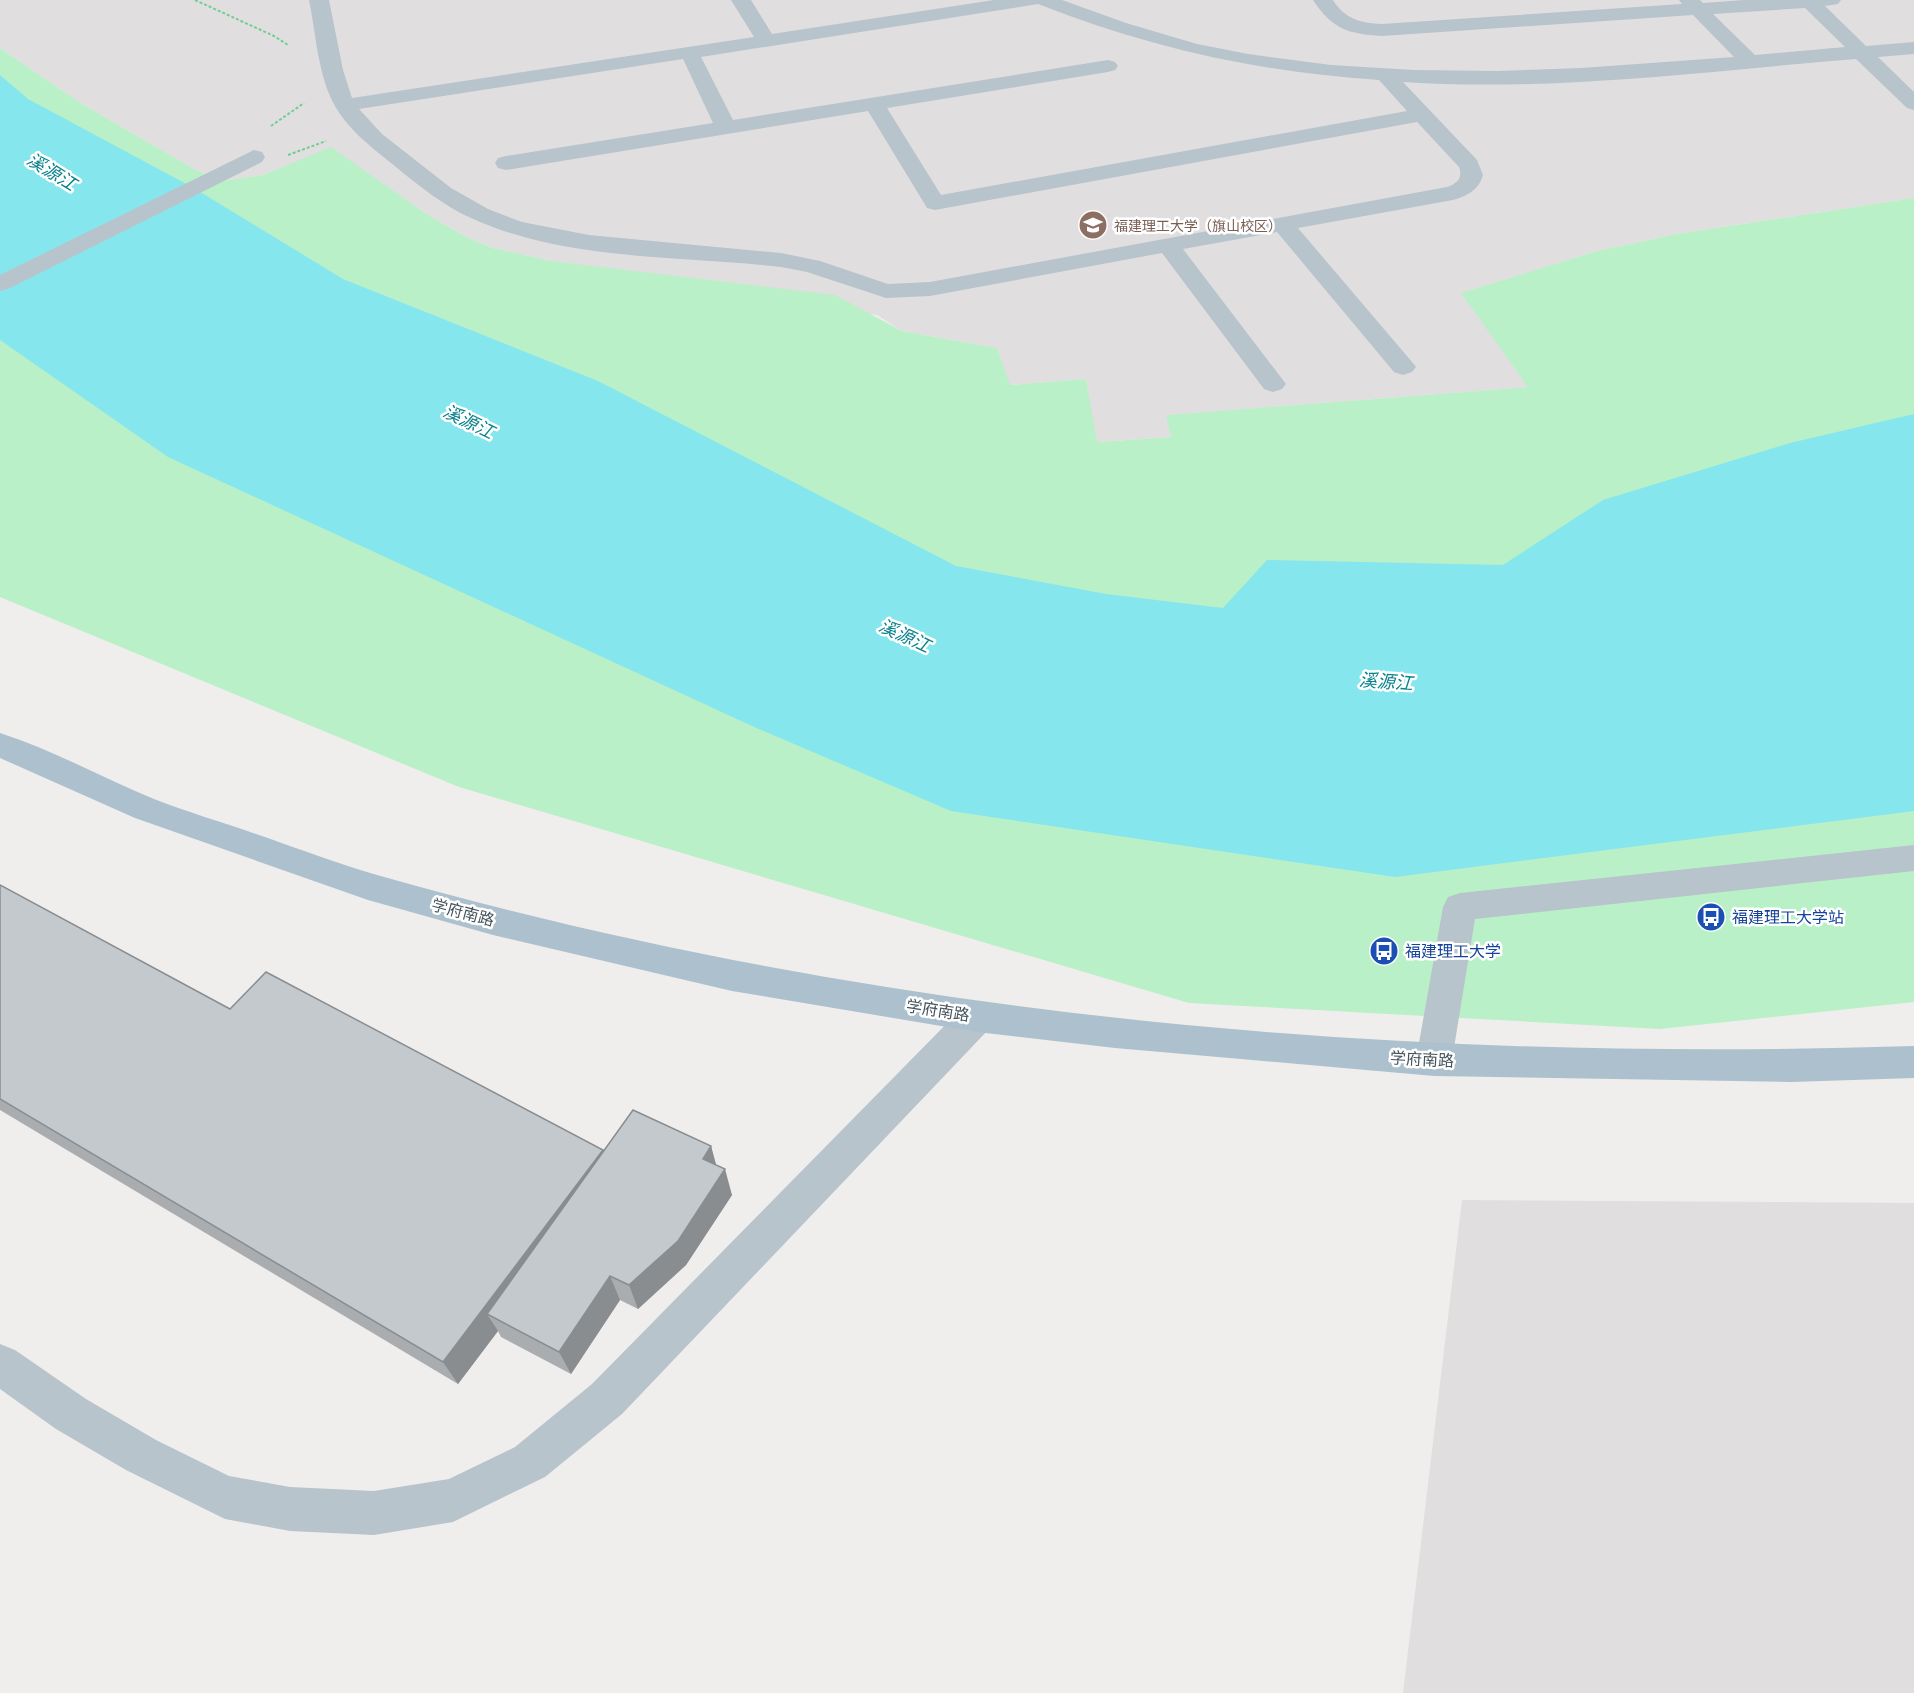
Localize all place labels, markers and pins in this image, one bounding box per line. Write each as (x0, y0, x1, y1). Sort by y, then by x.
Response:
school or university icon: 福建理工大学（旗山校区） (1077, 209, 1109, 241)
place label: 福建理工大学（旗山校区） (1114, 216, 1282, 235)
bus stop icon: 福建理工大学站 (1695, 901, 1727, 933)
place label: 福建理工大学站 (1732, 906, 1844, 928)
bus stop icon: 福建理工大学 (1368, 935, 1400, 967)
place label: 福建理工大学 (1405, 940, 1501, 962)

